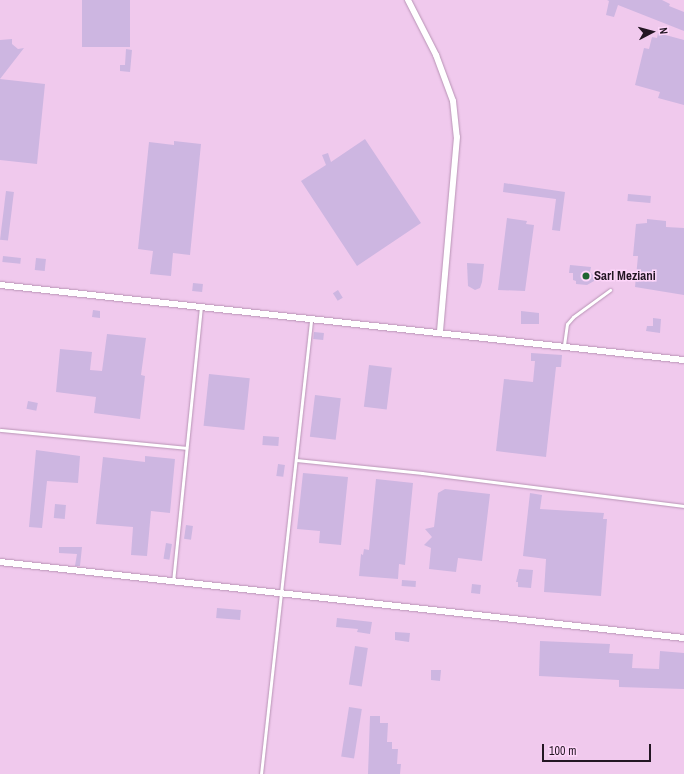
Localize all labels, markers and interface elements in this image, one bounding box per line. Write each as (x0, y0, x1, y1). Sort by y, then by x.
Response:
north arrow (632, 12, 672, 52)
text: N (657, 27, 671, 35)
place label: Sarl Meziani (594, 268, 656, 284)
marker: Sarl Meziani (581, 271, 591, 281)
scale bar (544, 736, 653, 762)
text: 100 m (549, 743, 576, 759)

